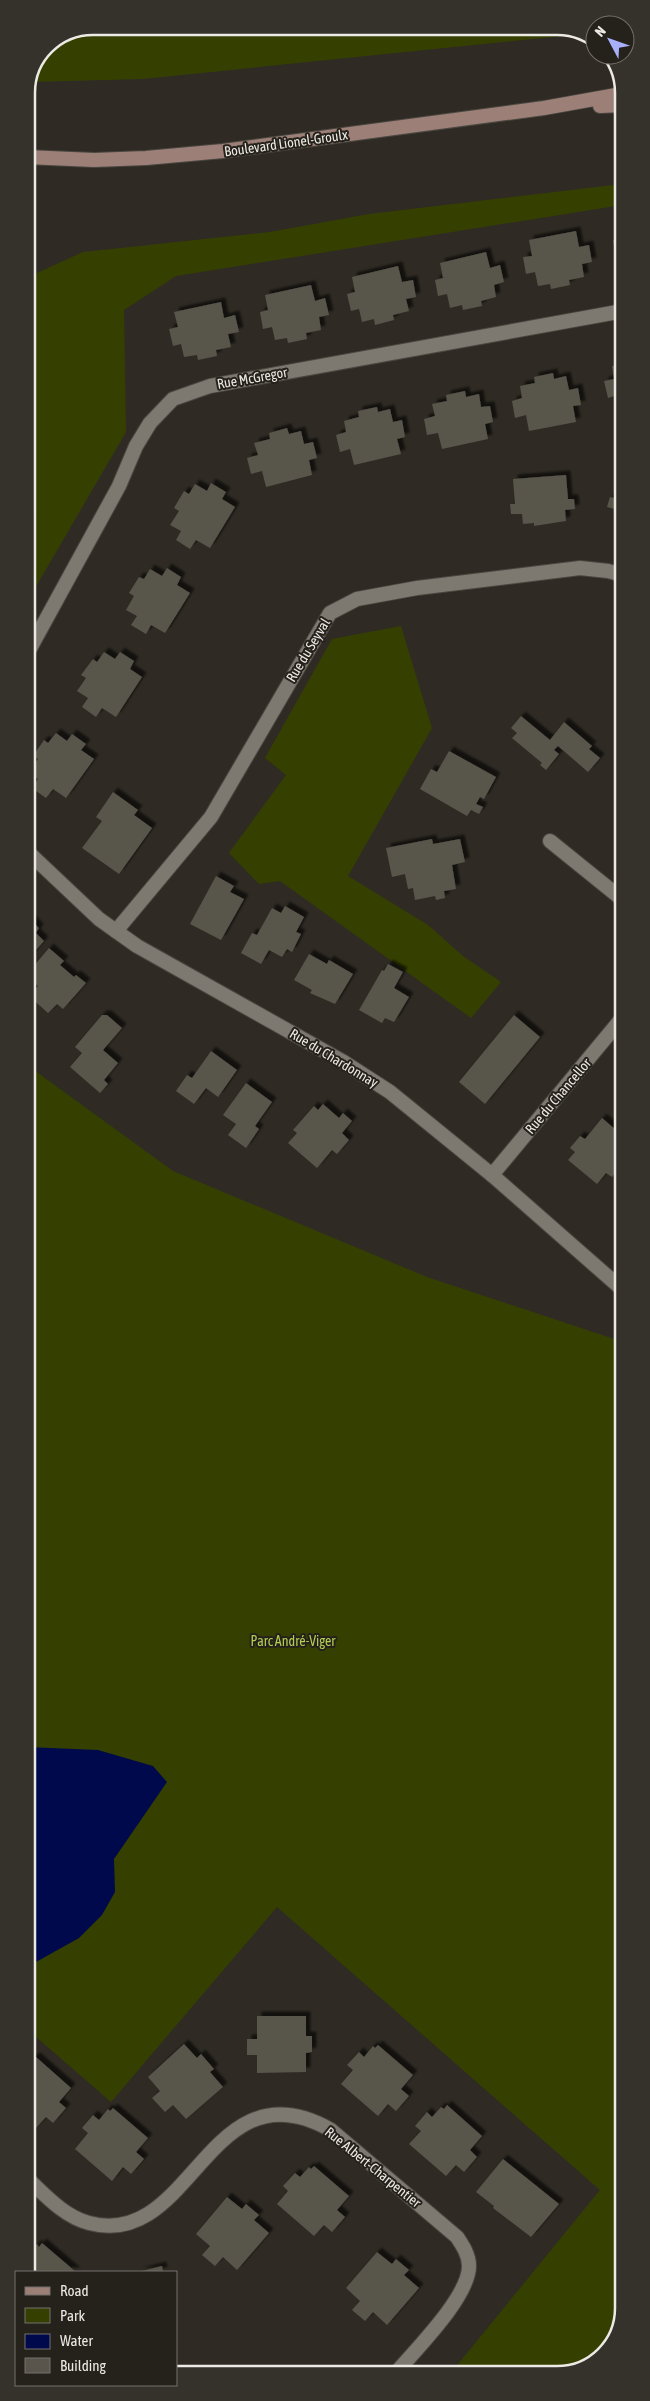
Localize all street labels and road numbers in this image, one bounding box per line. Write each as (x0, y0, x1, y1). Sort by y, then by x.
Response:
street label: Boulevard Lionel-Groulx (223, 126, 349, 160)
street label: Rue McGregor (216, 364, 289, 392)
street label: Rue du Seyval (283, 615, 333, 685)
street label: Rue du Chardonnay (287, 1025, 381, 1091)
street label: Rue du Chancellor (522, 1054, 595, 1137)
street label: Rue Albert-Charpentier (322, 2124, 425, 2211)

